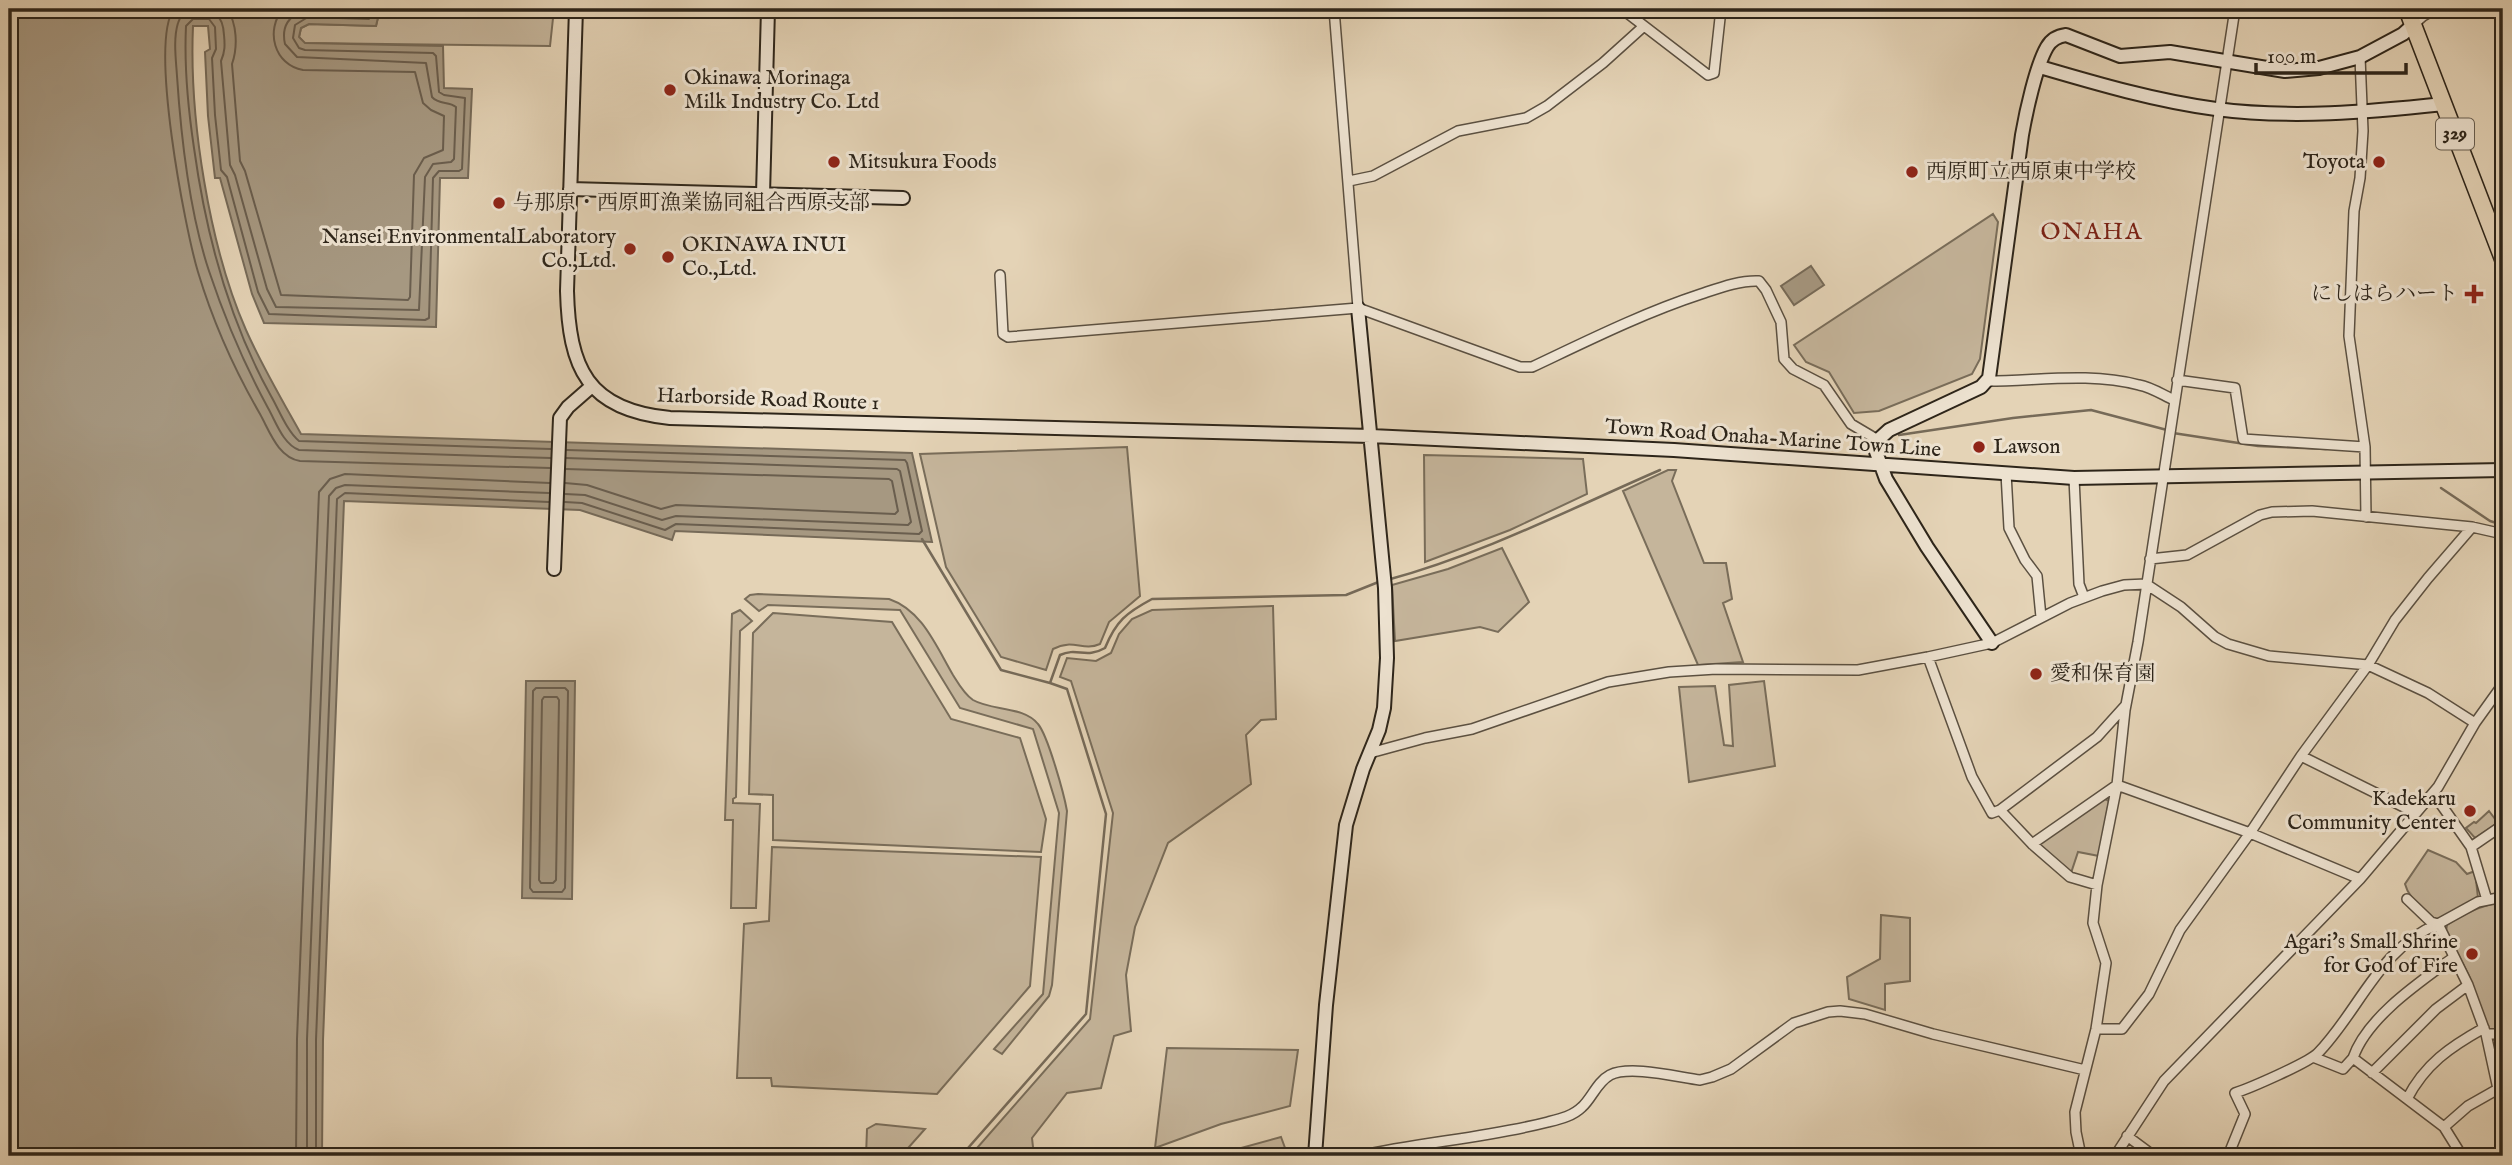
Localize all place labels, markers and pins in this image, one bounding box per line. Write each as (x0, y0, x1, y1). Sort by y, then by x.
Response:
place label: Okinawa Morinaga Milk Industry Co. Ltd (684, 65, 880, 116)
marker: Okinawa Morinaga Milk Industry Co. Ltd (662, 82, 678, 98)
place label: Mitsukura Foods (848, 149, 997, 176)
place label: Toyota (2303, 149, 2366, 176)
marker: Mitsukura Foods (826, 154, 842, 170)
marker: Toyota (2371, 154, 2387, 170)
place label: 西原町立西原東中学校 (1926, 159, 2136, 186)
marker: 西原町立西原東中学校 (1904, 164, 1920, 180)
place label: 与那原・西原町漁業協同組合西原支部 (513, 190, 870, 217)
marker: 与那原・西原町漁業協同組合西原支部 (491, 195, 507, 211)
place label: Nansei EnvironmentalLaboratory Co.,Ltd. (322, 224, 617, 275)
place label: OKINAWA INUI Co.,Ltd. (682, 232, 846, 283)
marker: Nansei EnvironmentalLaboratory Co.,Ltd. (622, 241, 638, 257)
marker: OKINAWA INUI Co.,Ltd. (660, 249, 676, 265)
place label: にしはらハート (2311, 281, 2458, 308)
marker: にしはらハート (2464, 284, 2484, 304)
place label: Lawson (1993, 434, 2060, 461)
marker: Lawson (1971, 439, 1987, 455)
place label: 愛和保育園 (2050, 661, 2155, 688)
marker: 愛和保育園 (2028, 666, 2044, 682)
place label: Kadekaru Community Center (2287, 786, 2456, 837)
marker: Kadekaru Community Center (2462, 803, 2478, 819)
place label: Agari's Small Shrine for God of Fire (2283, 929, 2458, 980)
marker: Agari's Small Shrine for God of Fire (2464, 946, 2480, 962)

